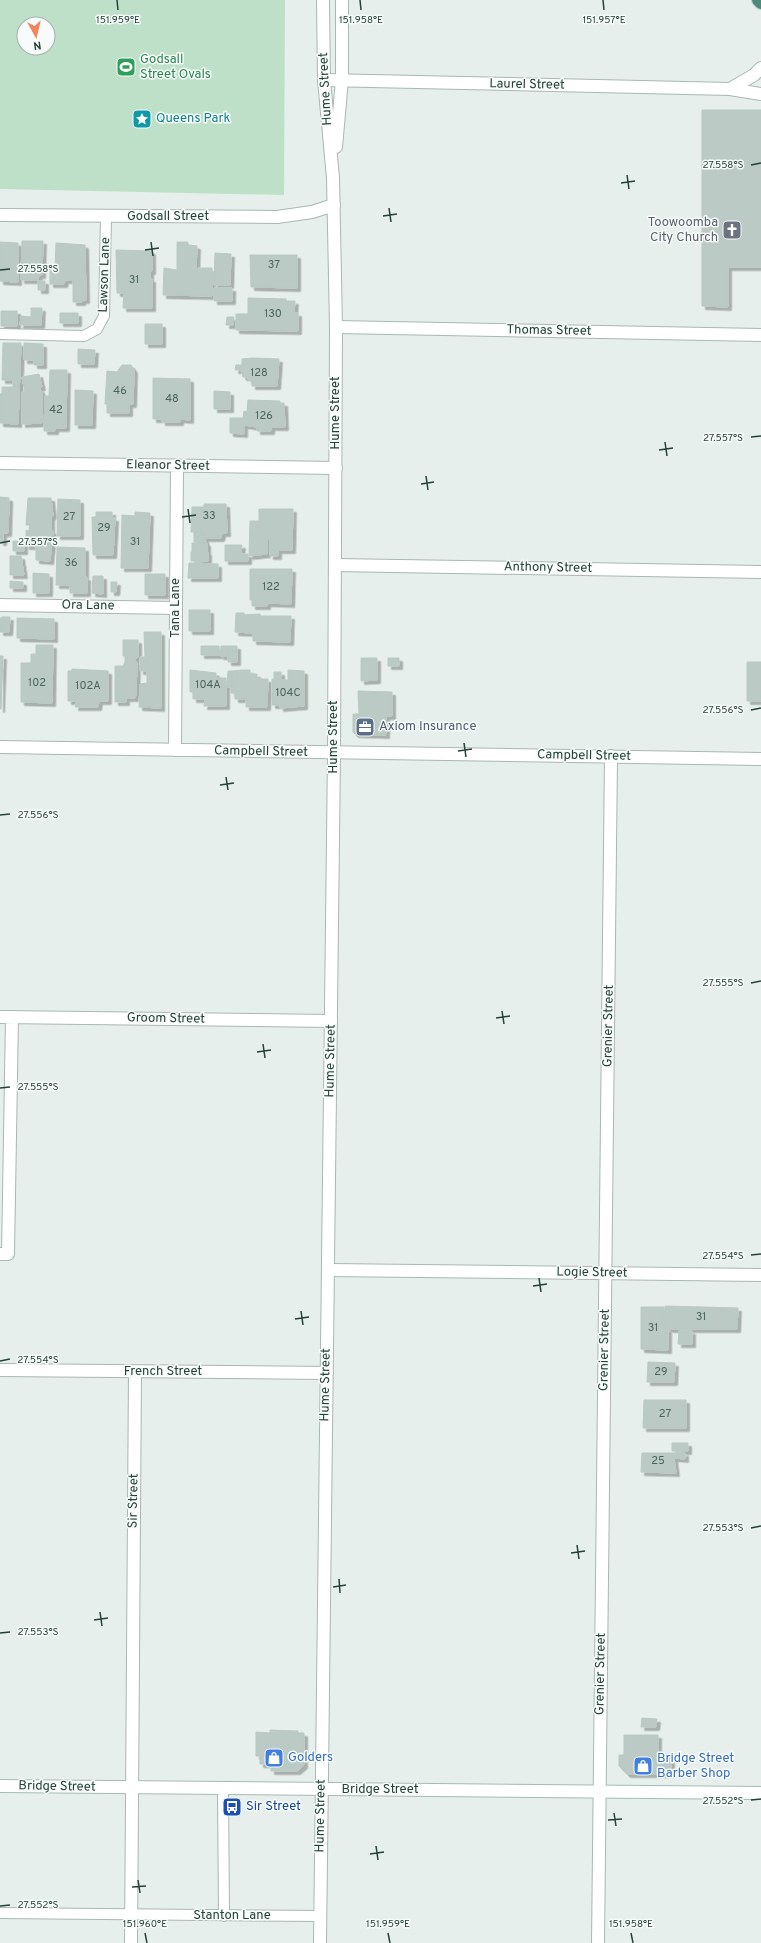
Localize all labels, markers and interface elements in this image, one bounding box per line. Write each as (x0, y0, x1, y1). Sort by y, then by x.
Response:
text: 151.959°E (96, 14, 140, 27)
text: 151.958°E (339, 14, 383, 27)
text: 151.957°E (582, 14, 626, 27)
north arrow (16, 16, 56, 56)
text: N (32, 37, 42, 52)
place label: Godsall Street Ovals (140, 52, 211, 83)
street label: Hume Street (316, 52, 336, 126)
sports icon: Godsall Street Ovals (115, 56, 137, 78)
street label: Laurel Street (489, 76, 565, 94)
place icon: Queens Park (131, 108, 153, 130)
place label: Queens Park (156, 111, 230, 127)
text: 27.558°S (702, 159, 744, 172)
street label: Godsall Street (127, 209, 209, 225)
place label: Toowoomba City Church (648, 215, 718, 246)
church icon: Toowoomba City Church (721, 219, 743, 241)
street label: Lawson Lane (96, 237, 114, 313)
house number: 37 (268, 258, 280, 272)
text: 27.558°S (17, 263, 59, 276)
house number: 31 (129, 273, 139, 287)
house number: 130 (264, 307, 282, 321)
street label: Thomas Street (506, 322, 592, 340)
house number: 128 (250, 366, 268, 380)
street label: Hume Street (328, 376, 344, 450)
house number: 46 (113, 384, 127, 398)
house number: 48 (165, 392, 179, 406)
house number: 42 (49, 403, 63, 417)
house number: 126 (255, 409, 273, 423)
text: 27.557°S (703, 432, 743, 445)
street label: Eleanor Street (126, 457, 210, 475)
house number: 33 (202, 509, 216, 523)
house number: 27 (63, 510, 75, 524)
house number: 29 (97, 521, 111, 535)
house number: 31 (130, 535, 140, 549)
text: 27.557°S (18, 536, 58, 549)
house number: 36 (64, 556, 78, 570)
street label: Anthony Street (504, 559, 592, 577)
street label: Tana Lane (168, 578, 184, 638)
house number: 122 (262, 580, 280, 594)
street label: Ora Lane (61, 598, 115, 614)
house number: 102 (28, 676, 46, 690)
house number: 104A (195, 678, 221, 692)
house number: 102A (75, 679, 101, 693)
house number: 104C (275, 686, 301, 700)
street label: Hume Street (326, 700, 342, 774)
text: 27.556°S (703, 704, 743, 717)
office icon: Axiom Insurance (354, 716, 376, 738)
place label: Axiom Insurance (379, 719, 476, 735)
street label: Campbell Street (214, 743, 308, 761)
street label: Campbell Street (537, 747, 631, 765)
text: 27.556°S (18, 809, 58, 822)
text: 27.555°S (702, 977, 744, 990)
street label: Grenier Street (600, 985, 618, 1067)
street label: Groom Street (127, 1010, 205, 1028)
street label: Hume Street (322, 1024, 340, 1098)
text: 27.555°S (17, 1081, 59, 1094)
text: 27.554°S (702, 1250, 744, 1263)
street label: Logie Street (556, 1264, 628, 1282)
street label: Grenier Street (596, 1309, 614, 1391)
house number: 31 (696, 1310, 706, 1324)
house number: 31 (648, 1321, 658, 1335)
street label: Hume Street (317, 1348, 335, 1422)
text: 27.554°S (17, 1354, 59, 1367)
street label: French Street (124, 1364, 202, 1380)
house number: 29 (654, 1365, 668, 1379)
house number: 27 (659, 1407, 671, 1421)
house number: 25 (651, 1454, 665, 1468)
street label: Sir Street (126, 1473, 142, 1529)
text: 27.553°S (702, 1522, 744, 1535)
text: 27.553°S (17, 1626, 59, 1639)
street label: Grenier Street (592, 1633, 610, 1715)
shop icon: Golders (263, 1747, 285, 1769)
place label: Golders (288, 1750, 333, 1766)
place label: Bridge Street Barber Shop (657, 1751, 734, 1782)
shop icon: Bridge Street Barber Shop (632, 1755, 654, 1777)
street label: Bridge Street (18, 1778, 96, 1796)
street label: Hume Street (312, 1779, 330, 1853)
street label: Bridge Street (341, 1782, 419, 1798)
text: 27.552°S (702, 1795, 744, 1808)
bus stop icon: Sir Street (221, 1796, 243, 1818)
place label: Sir Street (246, 1799, 301, 1815)
text: 27.552°S (17, 1899, 59, 1912)
street label: Stanton Lane (193, 1908, 271, 1924)
text: 151.960°E (123, 1918, 167, 1931)
text: 151.959°E (366, 1918, 410, 1931)
text: 151.958°E (609, 1918, 653, 1931)

